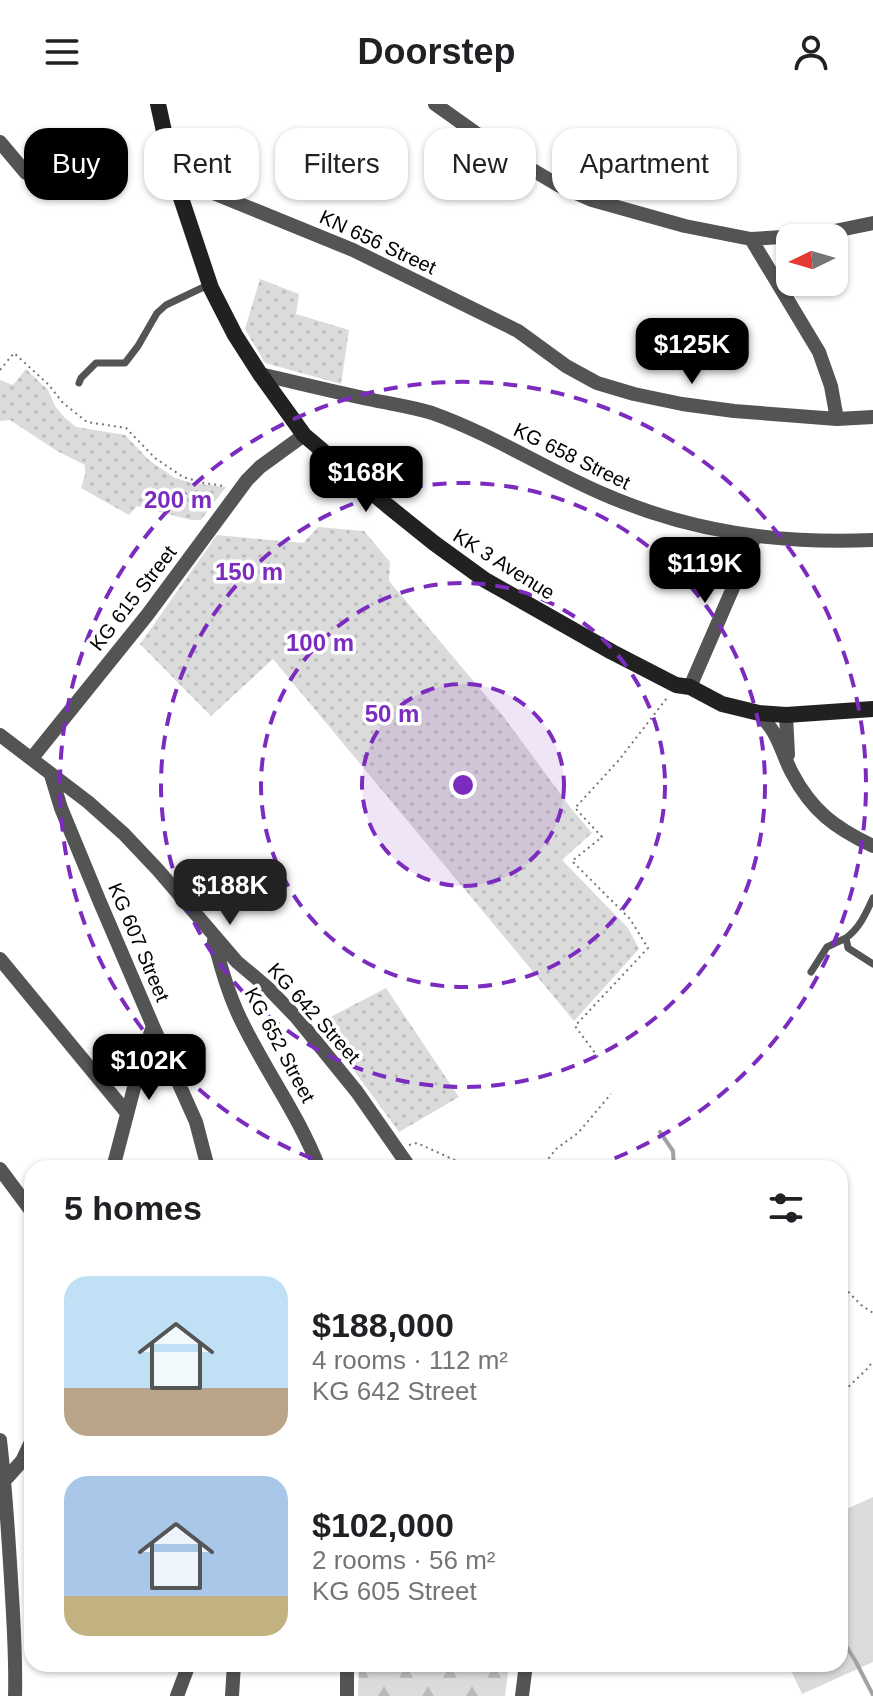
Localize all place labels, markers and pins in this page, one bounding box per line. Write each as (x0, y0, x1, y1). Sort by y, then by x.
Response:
pin: $125K (636, 318, 748, 386)
pin: $168K (310, 446, 422, 514)
pin: $119K (649, 537, 761, 605)
centre of rings (449, 771, 477, 799)
pin: $188K (174, 859, 286, 927)
pin: $102K (93, 1034, 205, 1102)

